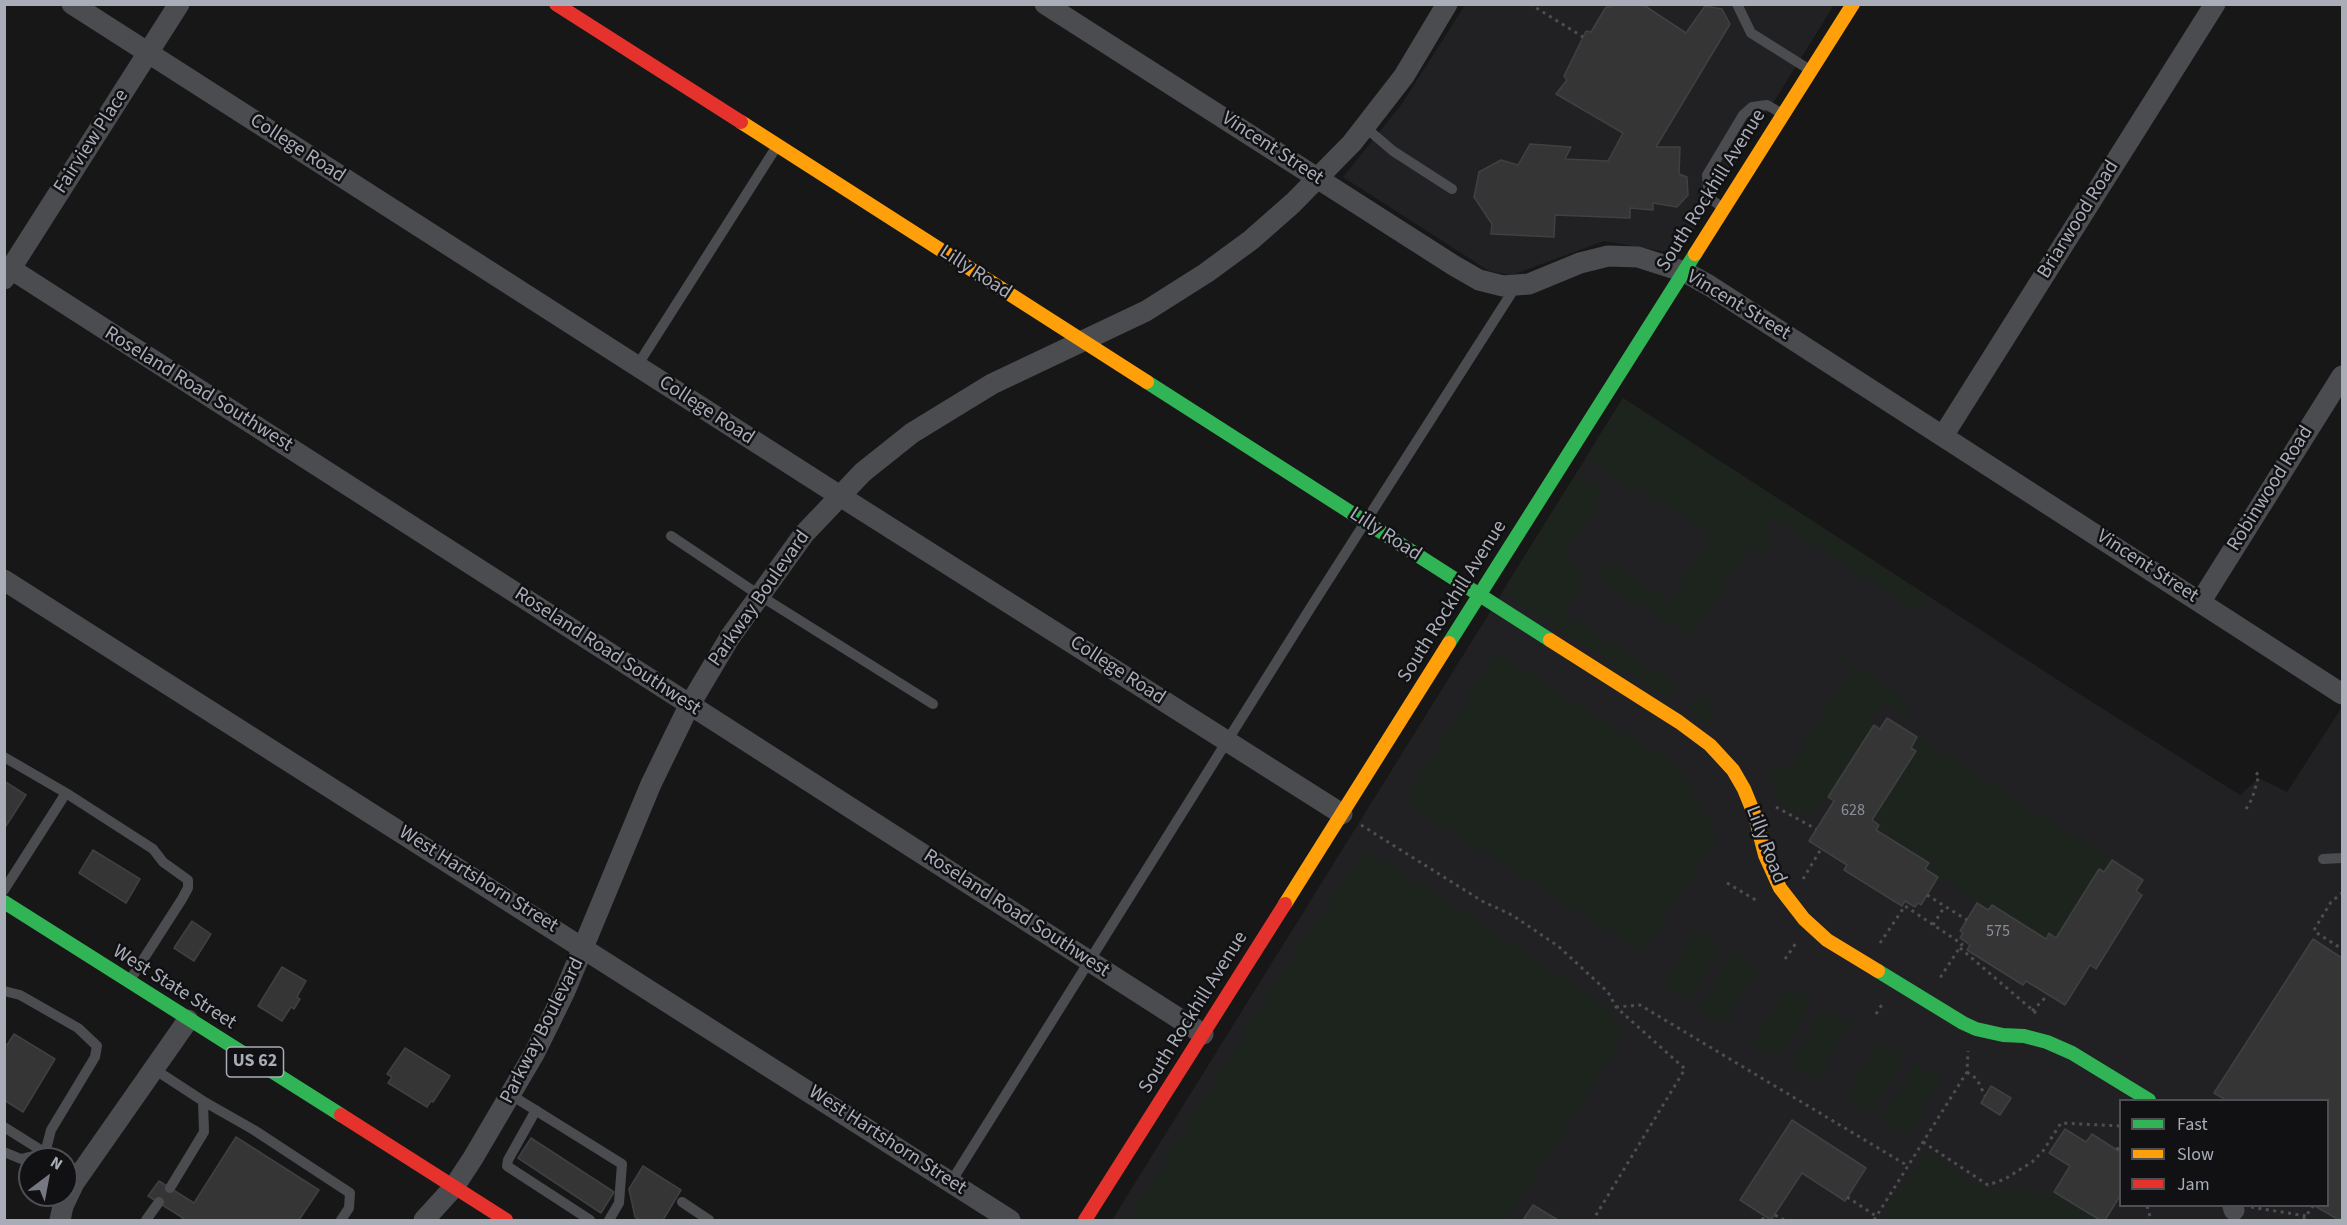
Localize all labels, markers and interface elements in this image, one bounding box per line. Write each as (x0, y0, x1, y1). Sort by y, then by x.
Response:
street label: Fairview Place (49, 85, 135, 199)
street label: South Rockhill Avenue (1652, 105, 1772, 277)
street label: Vincent Street (1217, 107, 1327, 191)
street label: College Road (245, 109, 349, 189)
street label: Briarwood Road (2033, 156, 2125, 284)
street label: Lilly Road (934, 241, 1016, 305)
street label: Vincent Street (1682, 266, 1794, 346)
street label: Roseland Road Southwest (99, 322, 297, 458)
street label: College Road (654, 371, 758, 451)
street label: Robinwood Road (2223, 422, 2319, 556)
street label: Lilly Road (1344, 503, 1426, 567)
street label: South Rockhill Avenue (1393, 516, 1513, 688)
street label: Vincent Street (2092, 525, 2202, 609)
street label: Parkway Boulevard (704, 526, 816, 672)
street label: Roseland Road Southwest (509, 583, 705, 721)
street label: College Road (1065, 631, 1169, 711)
house number: 628 (1841, 801, 1865, 821)
street label: Lilly Road (1739, 803, 1791, 887)
street label: West Hartshorn Street (394, 821, 562, 939)
street label: Roseland Road Southwest (918, 845, 1114, 983)
house number: 575 (1986, 922, 2010, 942)
street label: South Rockhill Avenue (1134, 927, 1254, 1099)
street label: West State Street (108, 940, 240, 1036)
street label: Parkway Boulevard (496, 954, 590, 1108)
road number: US 62 (226, 1047, 284, 1077)
street label: West Hartshorn Street (804, 1081, 970, 1201)
legend (2119, 1099, 2329, 1207)
text: Fast (2177, 1112, 2208, 1137)
text: Slow (2177, 1142, 2214, 1167)
north arrow (18, 1147, 78, 1207)
text: N (46, 1151, 67, 1176)
text: Jam (2177, 1172, 2210, 1197)

